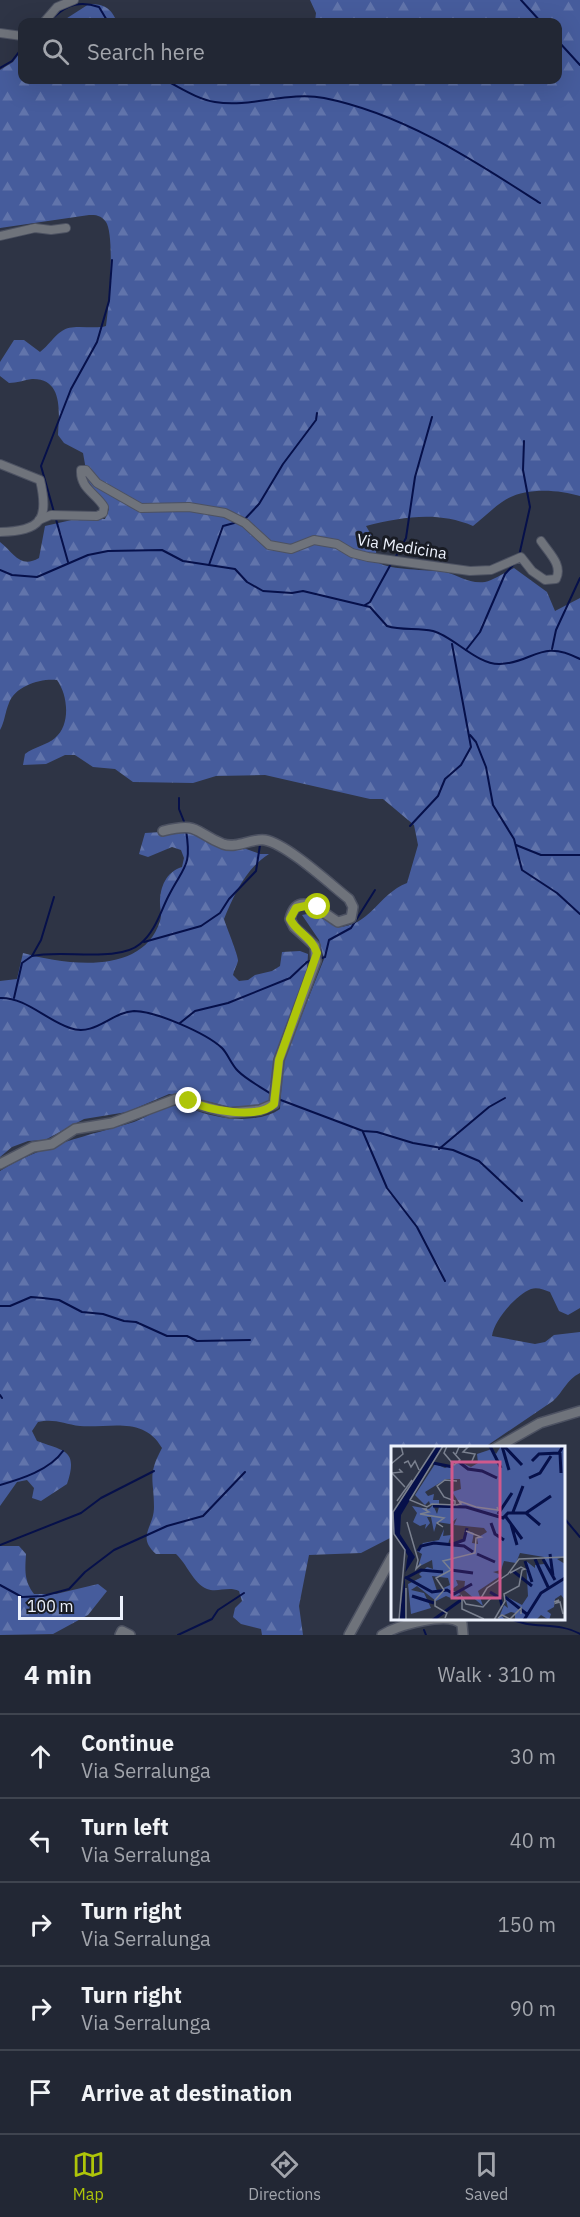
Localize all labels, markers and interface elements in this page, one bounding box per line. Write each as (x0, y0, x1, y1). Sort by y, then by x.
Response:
search box (18, 18, 562, 84)
icon: search (39, 35, 72, 68)
text: Search here (87, 37, 205, 66)
street label: Via Medicina (356, 529, 449, 563)
route start (304, 893, 330, 919)
route end (175, 1087, 201, 1113)
inset map (391, 1446, 565, 1620)
scale bar (18, 1593, 123, 1620)
text: 100 m (27, 1596, 74, 1616)
text: 4 min (24, 1657, 92, 1691)
text: Walk · 310 m (438, 1661, 556, 1688)
text: Continue (81, 1728, 174, 1757)
icon: ahead (24, 1740, 57, 1773)
text: 30 m (510, 1743, 556, 1770)
text: Via Serralunga (81, 1757, 211, 1784)
text: Turn left (81, 1812, 169, 1841)
icon: left (24, 1824, 57, 1857)
text: 40 m (510, 1827, 556, 1854)
text: Via Serralunga (81, 1841, 211, 1868)
text: Turn right (81, 1896, 182, 1925)
icon: right (24, 1908, 57, 1941)
text: 150 m (498, 1911, 556, 1938)
text: Via Serralunga (81, 1925, 211, 1952)
text: Turn right (81, 1980, 182, 2009)
icon: right (24, 1992, 57, 2025)
text: 90 m (510, 1995, 556, 2022)
text: Via Serralunga (81, 2009, 211, 2036)
icon: arrive (24, 2076, 57, 2109)
text: Arrive at destination (81, 2078, 292, 2107)
tab: Map (72, 2148, 105, 2204)
tab: Directions (248, 2148, 321, 2204)
tab: Saved (465, 2148, 508, 2204)

